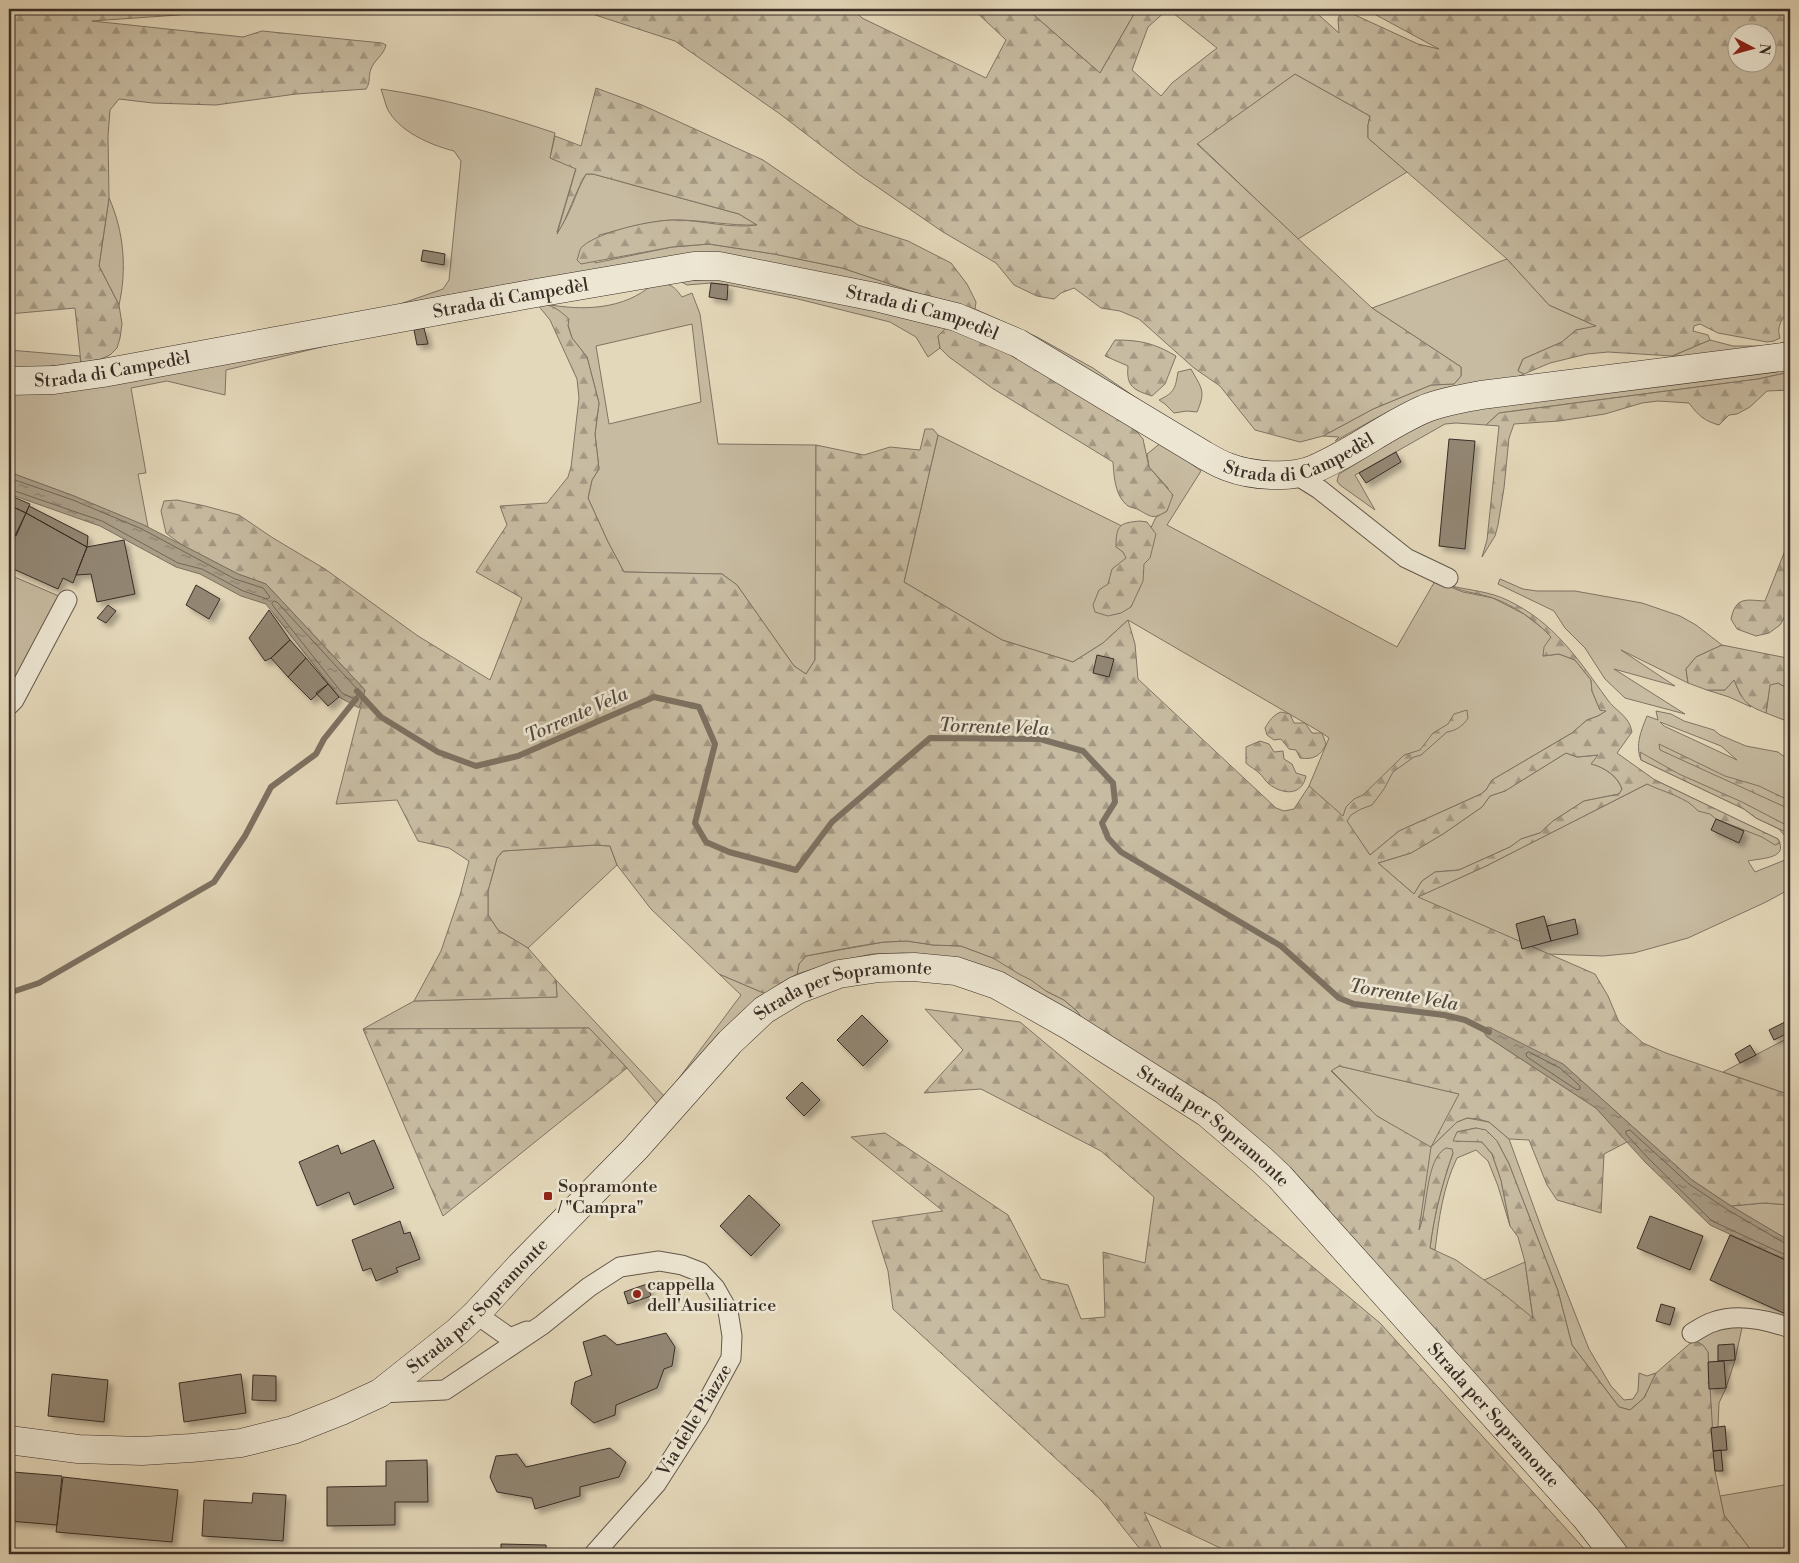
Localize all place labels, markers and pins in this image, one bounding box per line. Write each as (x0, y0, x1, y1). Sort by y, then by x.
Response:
place label: Sopramonte / "Campra" (557, 1175, 658, 1219)
marker: Sopramonte / "Campra" (542, 1190, 554, 1202)
place label: cappella dell'Ausiliatrice (647, 1273, 776, 1317)
marker: cappella dell'Ausiliatrice (631, 1288, 643, 1300)

